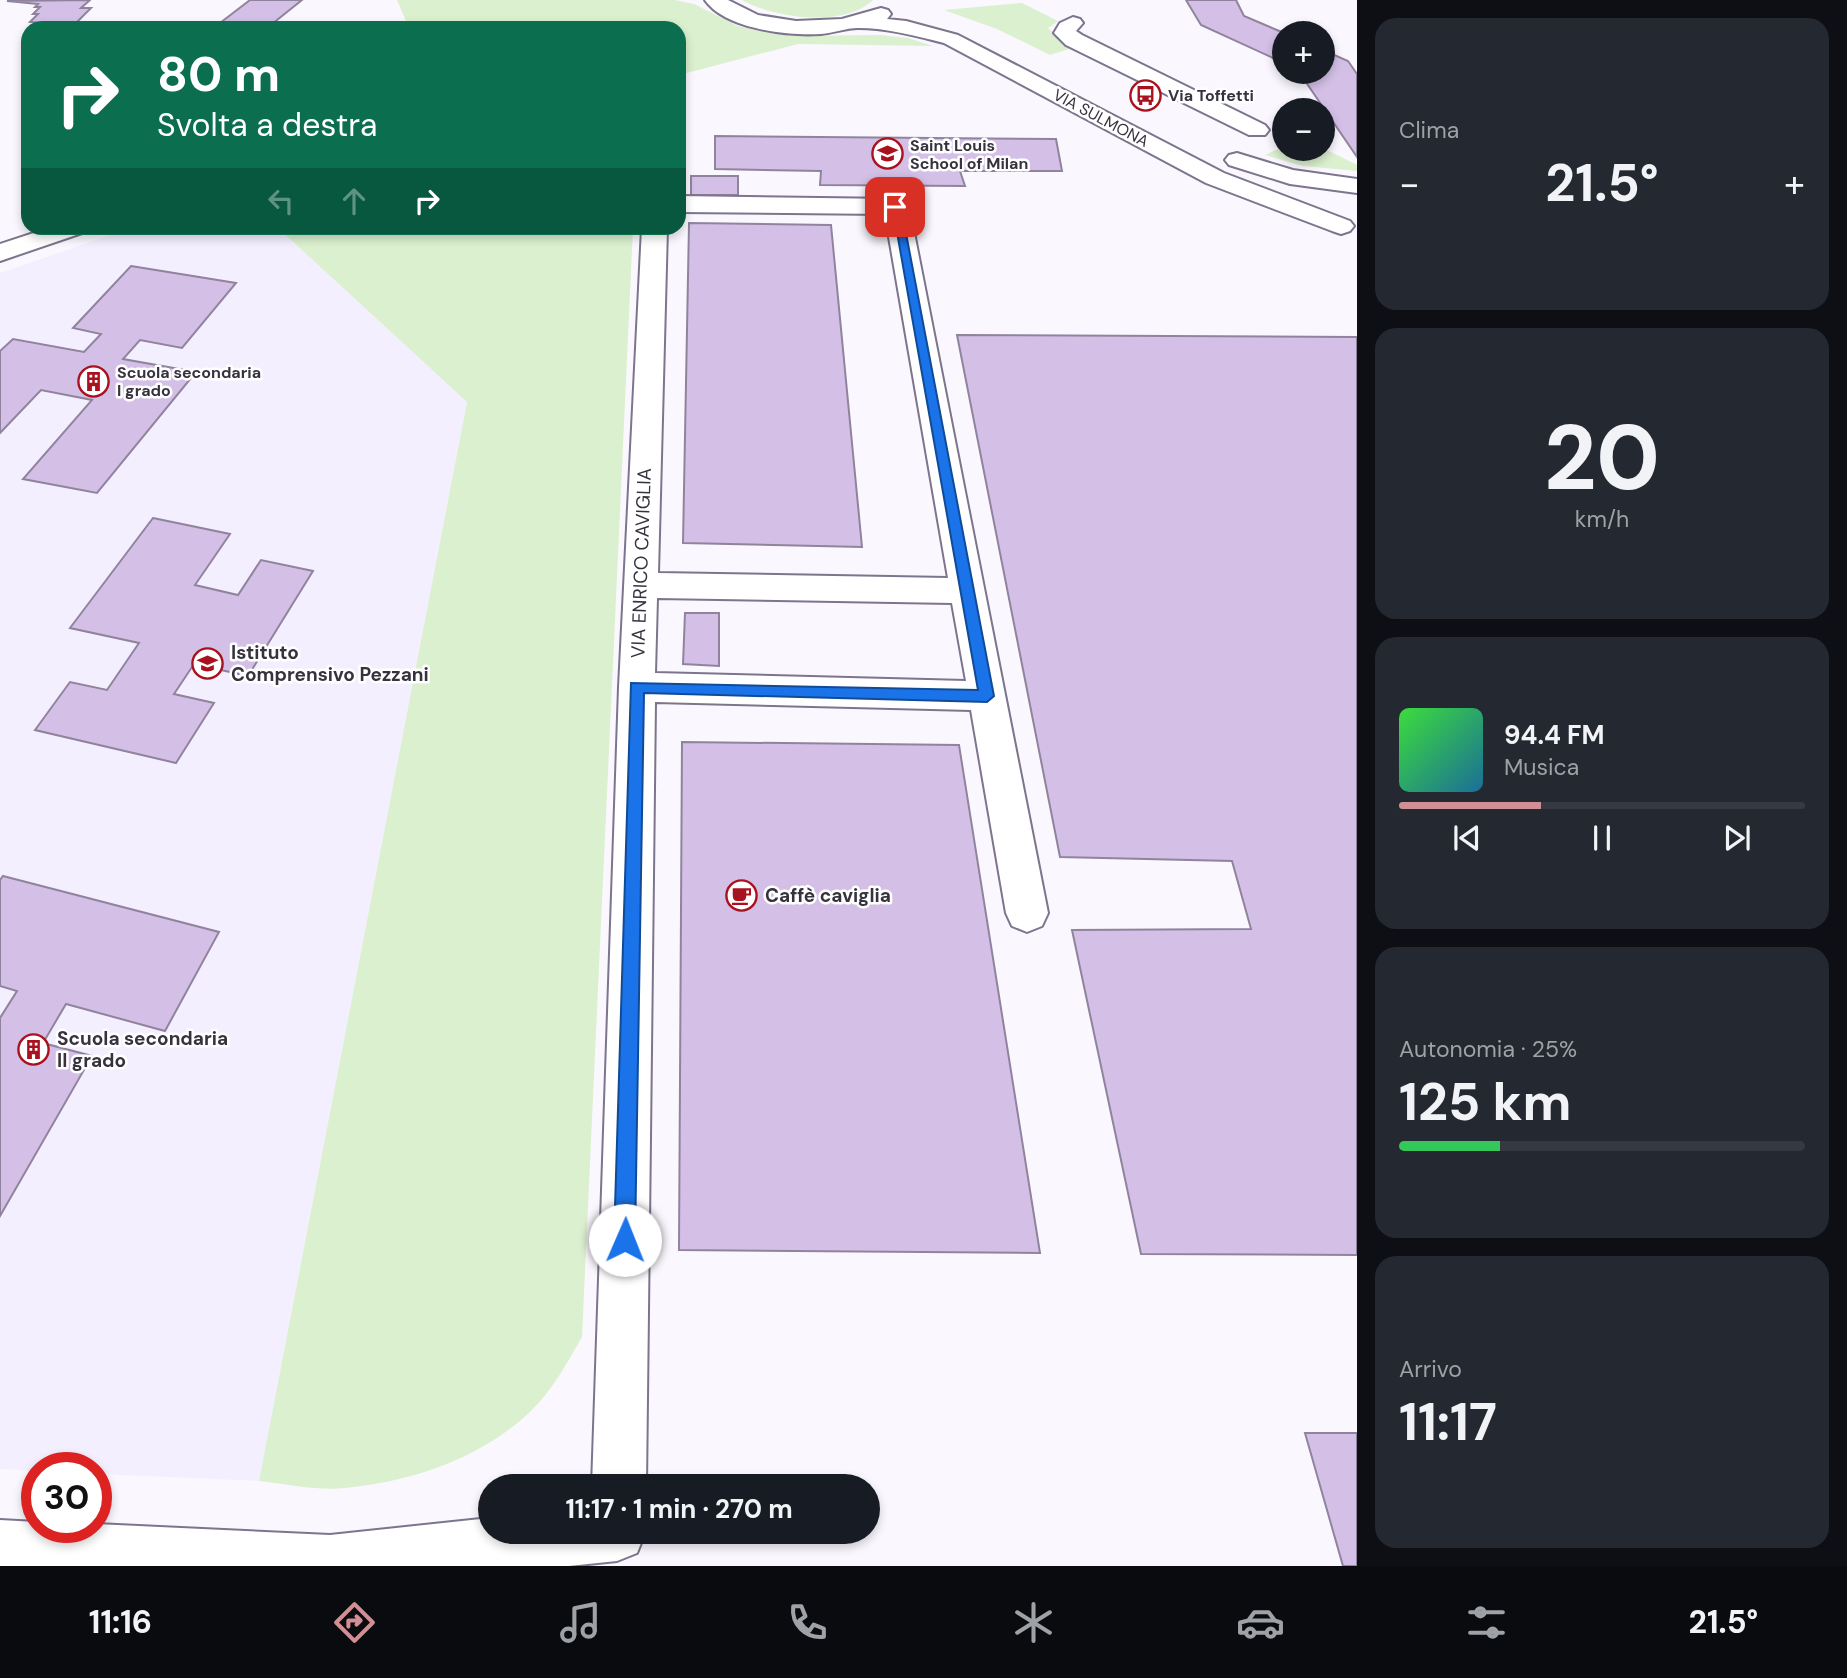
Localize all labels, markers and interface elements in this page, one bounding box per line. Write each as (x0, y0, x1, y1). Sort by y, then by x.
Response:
map controls (1272, 21, 1335, 161)
button: + (1272, 21, 1335, 84)
text: 80 m (157, 42, 280, 106)
icon: right (42, 49, 133, 140)
bus stop icon: Via Toffetti (1128, 78, 1162, 112)
street label: VIA SULMONA (1050, 84, 1153, 152)
place label: Via Toffetti (1168, 85, 1254, 106)
button: − (1272, 98, 1335, 161)
text: Svolta a destra (157, 104, 378, 146)
text: Clima (1399, 115, 1459, 145)
place label: Saint Louis School of Milan (910, 135, 1028, 174)
school or university icon: Saint Louis School of Milan (870, 137, 904, 171)
text: 21.5° (1545, 149, 1659, 217)
text: − (1399, 159, 1420, 209)
text: + (1784, 159, 1805, 209)
pin (865, 177, 925, 237)
icon: left (262, 182, 300, 220)
icon: ahead (335, 182, 373, 220)
icon: right (408, 182, 446, 220)
icon: arrive (876, 188, 914, 226)
place label: Scuola secondaria I grado (117, 362, 261, 401)
building icon: Scuola secondaria I grado (77, 364, 111, 398)
text: 20 (1544, 399, 1660, 517)
street label: VIA ENRICO CAVIGLIA (625, 467, 657, 659)
text: km/h (1575, 504, 1629, 534)
place label: Istituto Comprensivo Pezzani (231, 640, 429, 687)
school or university icon: Istituto Comprensivo Pezzani (191, 646, 225, 680)
text: 94.4 FM (1504, 718, 1604, 752)
text: Musica (1504, 752, 1579, 782)
icon: previous (1448, 819, 1486, 857)
icon: pause (1583, 819, 1621, 857)
icon: next (1718, 819, 1756, 857)
cafe icon: Caffè caviglia (725, 878, 759, 912)
place label: Caffè caviglia (765, 883, 891, 908)
place label: Scuola secondaria II grado (57, 1026, 228, 1073)
building icon: Scuola secondaria II grado (17, 1032, 51, 1066)
text: Autonomia · 25% (1399, 1034, 1577, 1064)
text: 125 km (1399, 1068, 1571, 1136)
position arrow (588, 1203, 662, 1277)
text: Arrivo (1399, 1354, 1462, 1384)
text: 11:17 (1399, 1388, 1497, 1456)
speed limit sign: 30 (21, 1452, 112, 1543)
text: 11:17 · 1 min · 270 m (565, 1492, 793, 1526)
icon: directions (330, 1598, 379, 1647)
icon: music (556, 1598, 605, 1647)
icon: phone (783, 1598, 832, 1647)
icon: climate (1009, 1598, 1058, 1647)
icon: car (1236, 1598, 1285, 1647)
icon: filters (1462, 1598, 1511, 1647)
text: 11:16 (89, 1601, 152, 1643)
text: 21.5° (1689, 1601, 1758, 1643)

